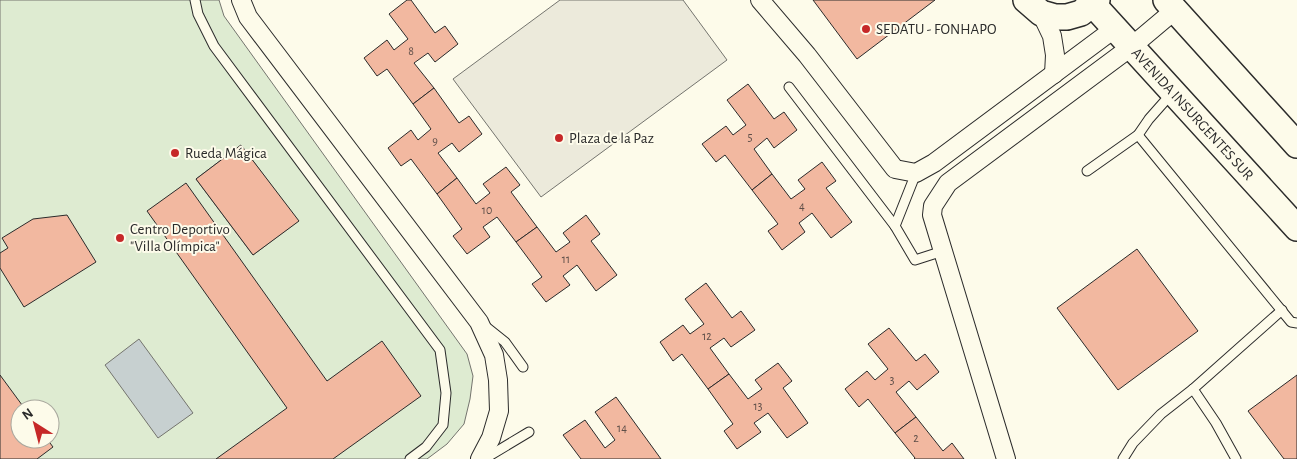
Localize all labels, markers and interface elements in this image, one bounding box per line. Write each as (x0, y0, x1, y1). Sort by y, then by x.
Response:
place label: SEDATU - FONHAPO (876, 22, 996, 37)
marker: SEDATU - FONHAPO (860, 23, 872, 35)
house number: 8 (408, 45, 414, 57)
street label: AVENIDA INSURGENTES SUR (1129, 45, 1256, 183)
place label: Plaza de la Paz (569, 131, 654, 146)
house number: 5 (747, 131, 753, 143)
marker: Plaza de la Paz (553, 132, 565, 144)
house number: 9 (432, 135, 438, 147)
place label: Rueda Mágica (185, 146, 267, 161)
marker: Rueda Mágica (169, 147, 181, 159)
house number: 4 (799, 200, 805, 212)
house number: 10 (482, 204, 492, 216)
place label: Centro Deportivo "Villa Olímpica" (130, 222, 230, 254)
marker: Centro Deportivo "Villa Olímpica" (114, 232, 126, 244)
house number: 11 (562, 253, 570, 265)
house number: 12 (702, 330, 712, 342)
house number: 3 (890, 374, 895, 386)
north arrow (10, 399, 60, 449)
house number: 13 (753, 400, 763, 412)
text: N (20, 406, 36, 423)
house number: 14 (617, 422, 627, 434)
house number: 2 (913, 432, 919, 444)

